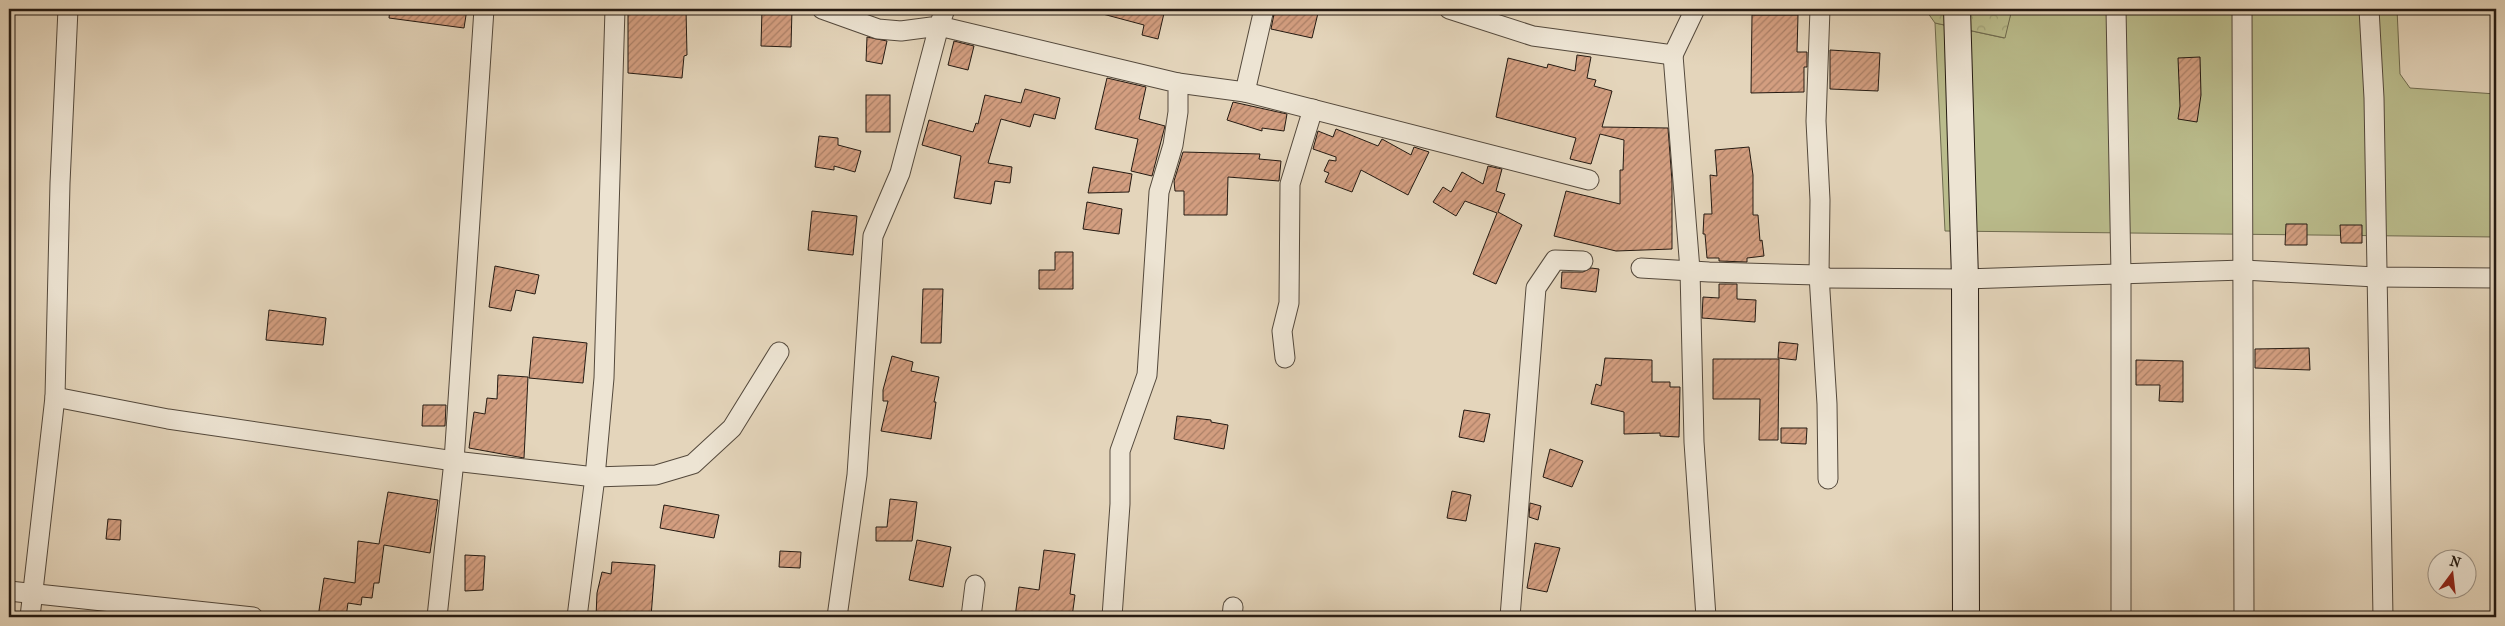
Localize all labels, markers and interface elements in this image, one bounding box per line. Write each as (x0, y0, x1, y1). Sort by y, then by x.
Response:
north arrow (2428, 548, 2478, 598)
text: N (2448, 552, 2463, 572)

